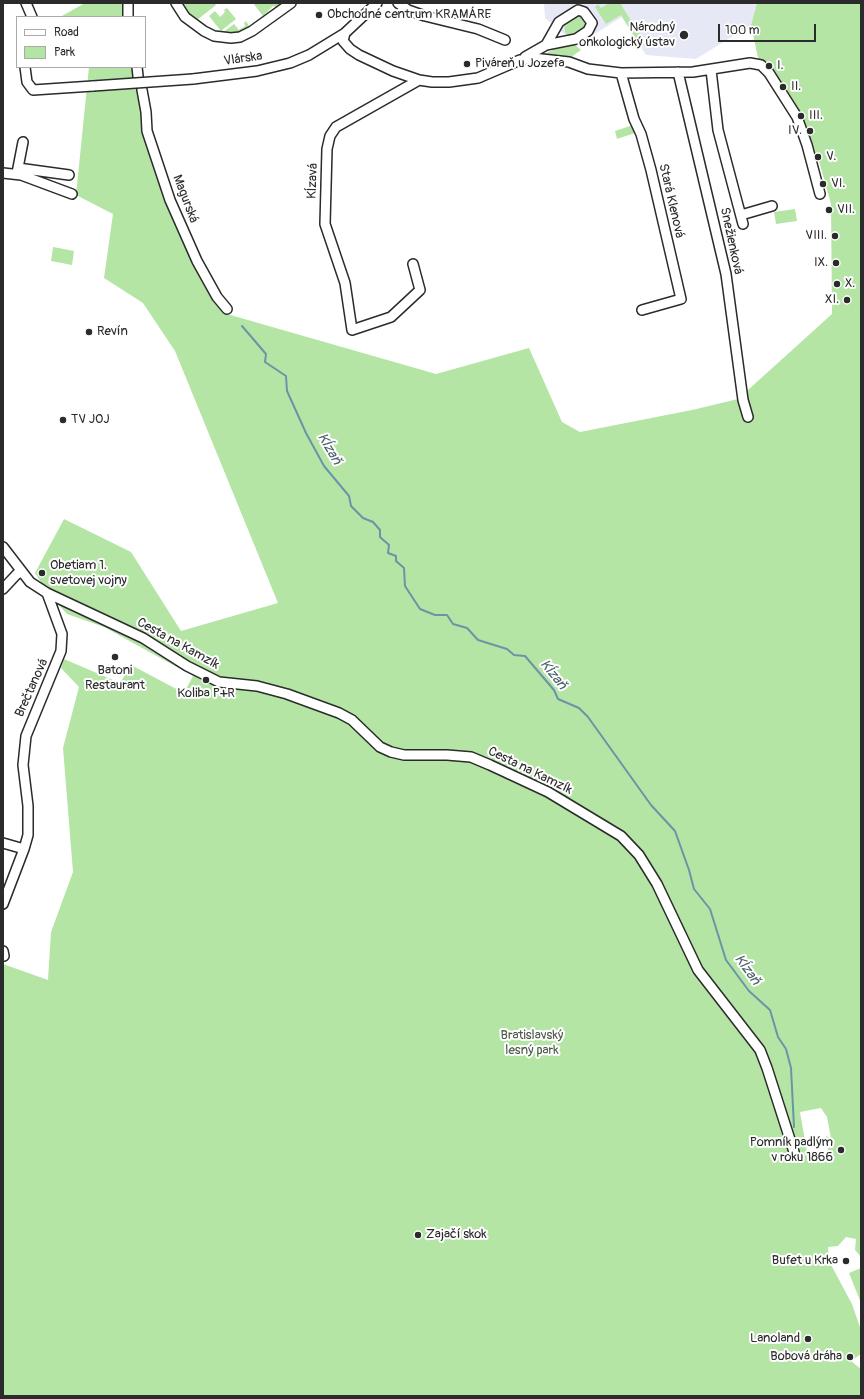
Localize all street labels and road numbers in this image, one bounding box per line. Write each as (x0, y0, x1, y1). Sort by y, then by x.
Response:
street label: Vlárska (223, 49, 263, 69)
street label: Stará Klenová (655, 162, 687, 240)
street label: Kĺzavá (305, 163, 321, 199)
street label: Magurská (169, 173, 201, 225)
street label: Snežienková (716, 206, 746, 276)
street label: Cesta na Kamzík (134, 615, 222, 673)
street label: Brečtanová (12, 656, 52, 720)
street label: Cesta na Kamzík (485, 744, 575, 798)

